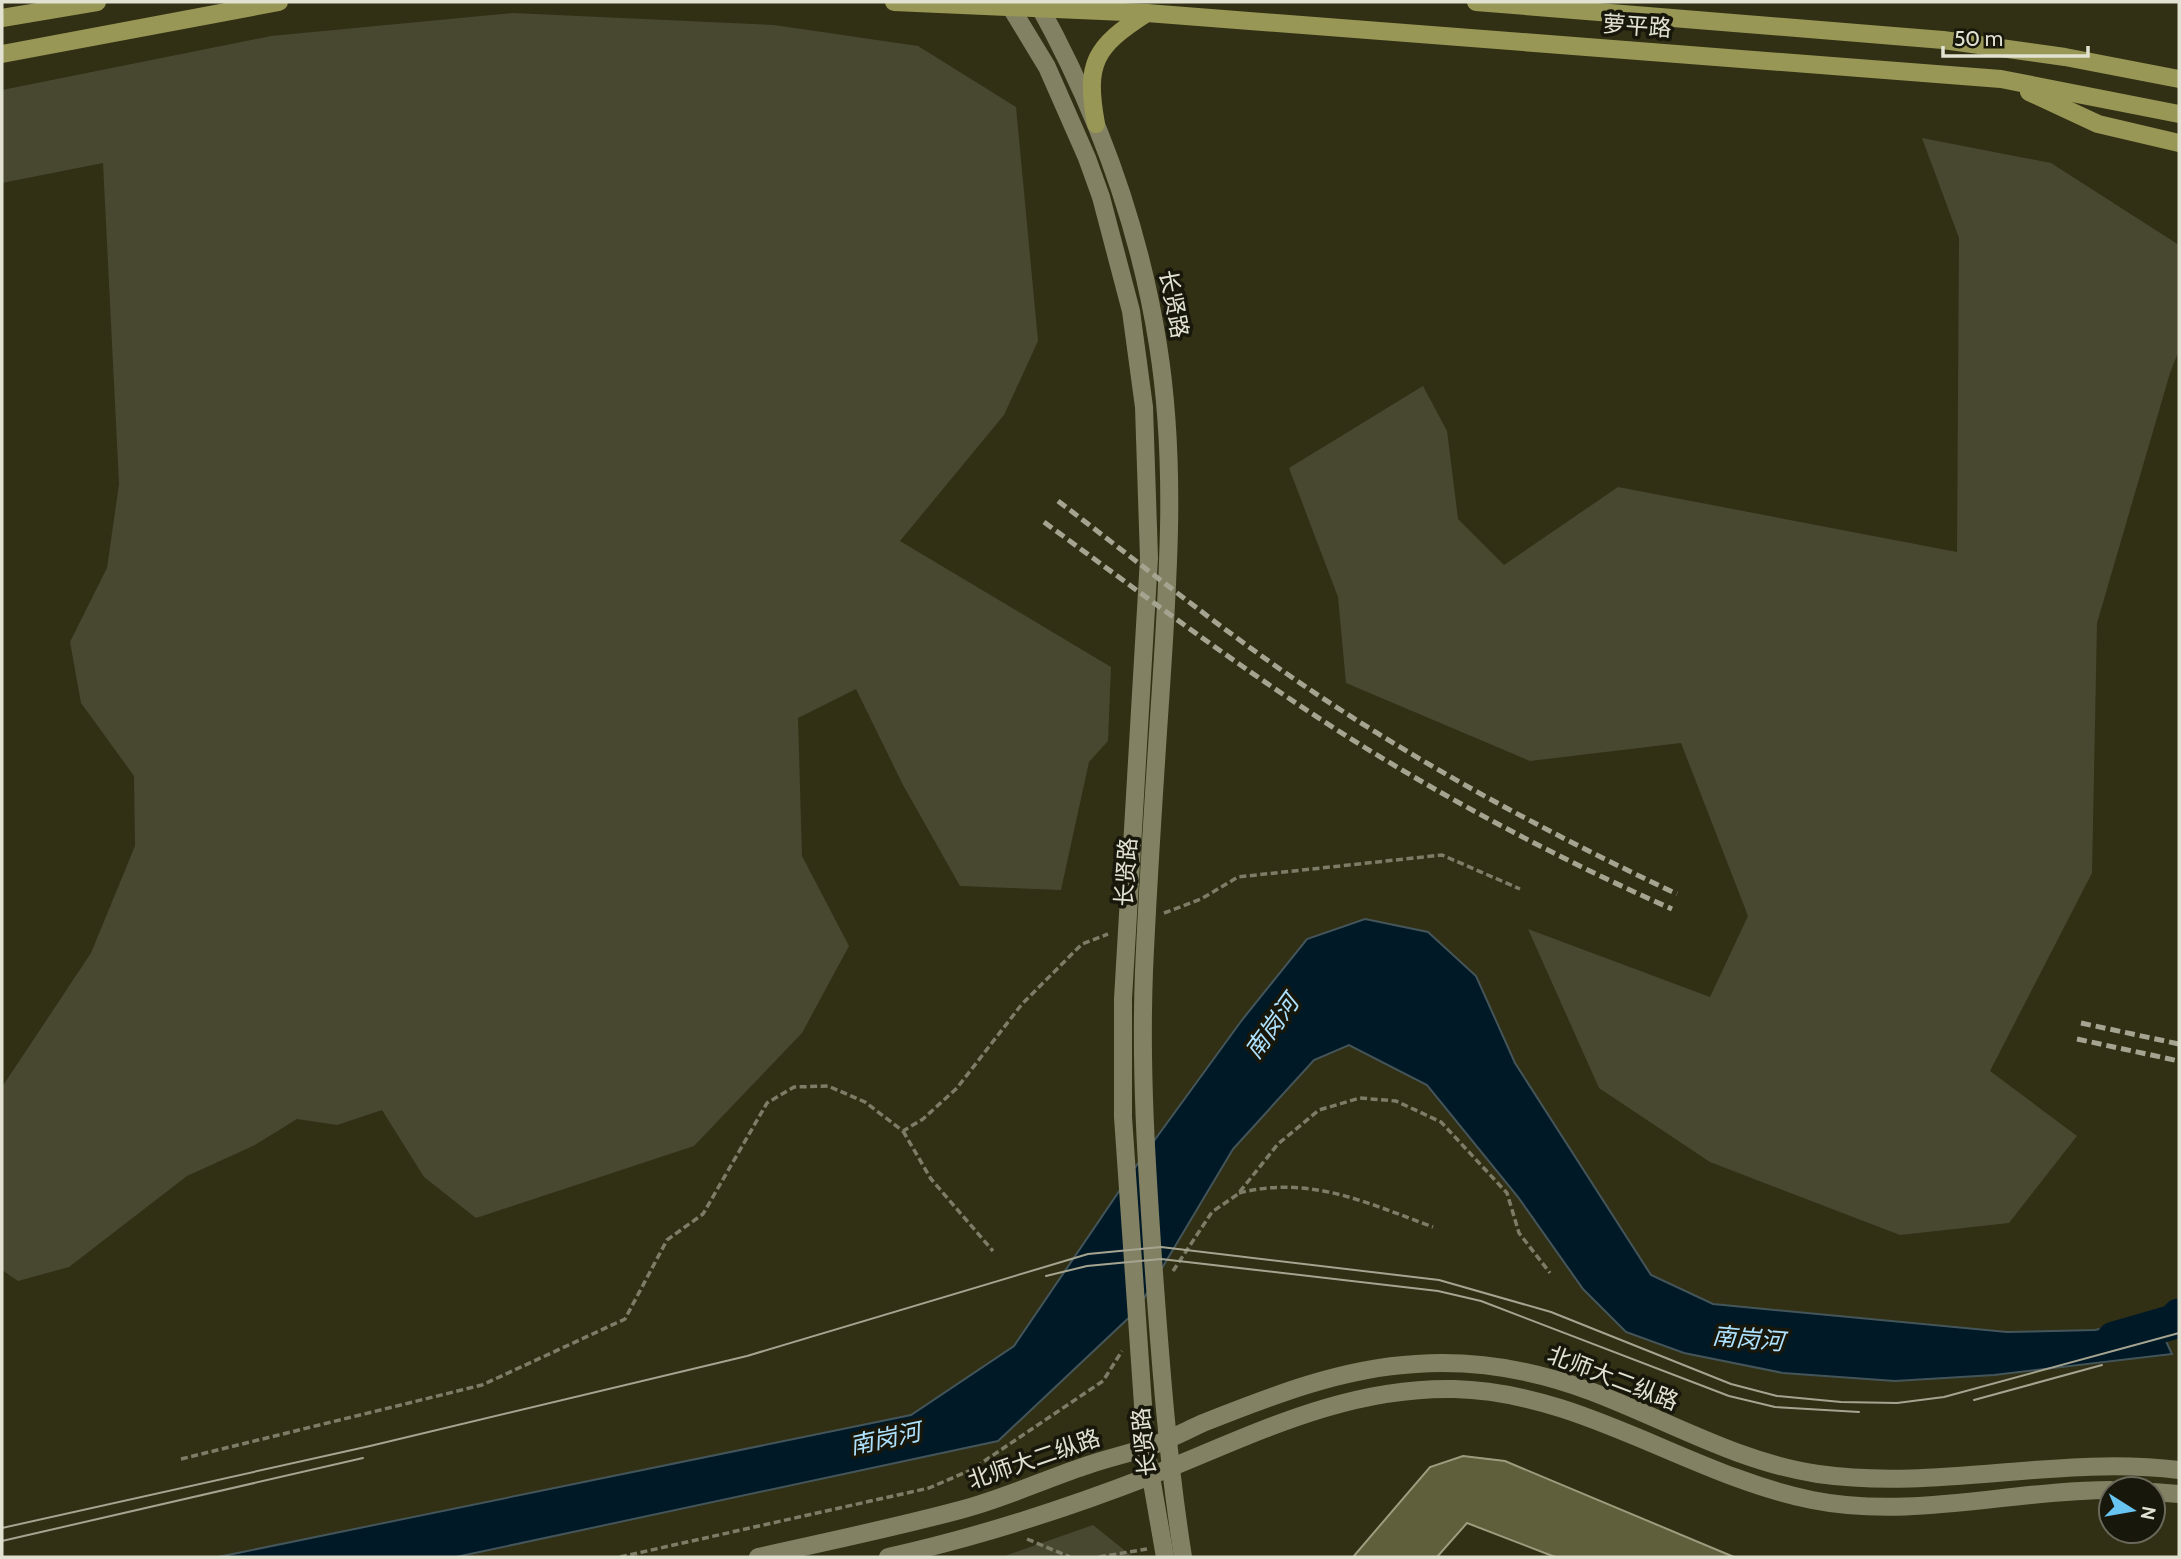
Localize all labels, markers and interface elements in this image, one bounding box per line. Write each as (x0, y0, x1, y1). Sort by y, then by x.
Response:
street label: 萝平路 (1602, 10, 1672, 42)
scale bar (1943, 14, 2088, 58)
text: 50 m (1954, 26, 2003, 51)
street label: 长贤路 (1154, 267, 1194, 341)
street label: 长贤路 (1110, 837, 1142, 907)
water label: 南岗河 (1239, 986, 1307, 1064)
water label: 南岗河 (1711, 1321, 1789, 1356)
street label: 北师大二纵路 (1544, 1340, 1682, 1416)
street label: 长贤路 (1126, 1406, 1162, 1478)
water label: 南岗河 (847, 1416, 927, 1460)
street label: 北师大二纵路 (964, 1423, 1104, 1495)
north arrow (2097, 1475, 2167, 1545)
text: N (2136, 1504, 2161, 1522)

